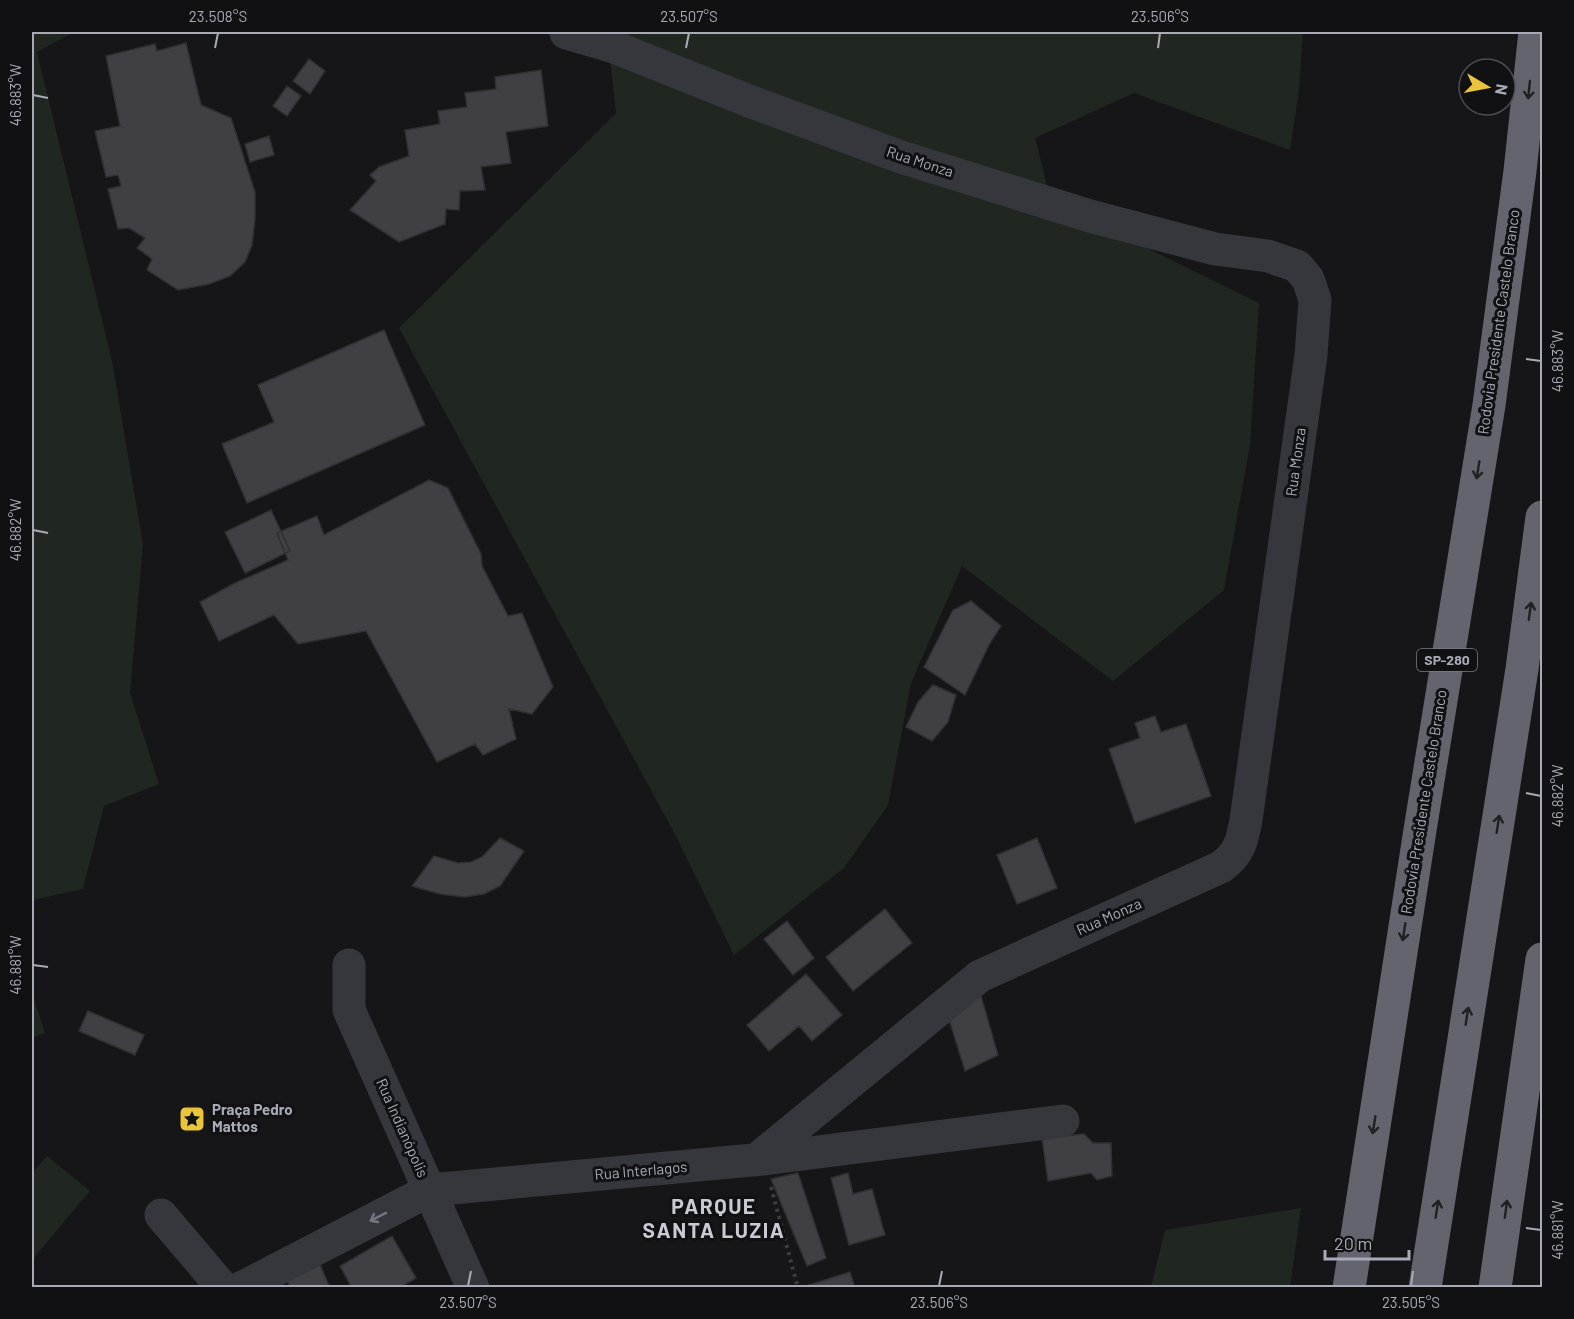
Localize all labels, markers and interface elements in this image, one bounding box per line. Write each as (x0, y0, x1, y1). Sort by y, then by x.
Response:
text: 23.508°S (189, 7, 247, 25)
text: 23.507°S (660, 7, 718, 25)
text: 23.506°S (1131, 7, 1189, 25)
north arrow (1457, 57, 1517, 117)
text: 46.883°W (6, 64, 24, 126)
one-way arrow (1523, 79, 1534, 99)
text: N (1492, 83, 1513, 97)
street label: Rua Monza (885, 142, 956, 180)
street label: Rodovia Presidente Castelo Branco (1473, 208, 1523, 435)
text: 46.883°W (1548, 330, 1566, 392)
street label: Rua Monza (1281, 426, 1309, 497)
one-way arrow (1472, 460, 1483, 480)
text: 46.882°W (6, 499, 24, 561)
one-way arrow (1524, 602, 1535, 621)
road number: SP-280 (1417, 649, 1477, 671)
street label: Rodovia Presidente Castelo Branco (1396, 688, 1450, 915)
text: 46.882°W (1548, 765, 1566, 827)
one-way arrow (1492, 814, 1503, 834)
street label: Rua Monza (1073, 894, 1144, 938)
one-way arrow (1398, 922, 1409, 942)
text: 46.881°W (6, 935, 24, 995)
one-way arrow (1462, 1007, 1473, 1027)
street label: Rua Indianópolis (373, 1075, 433, 1180)
place label: Praça Pedro Mattos (212, 1100, 293, 1135)
place icon: Praça Pedro Mattos (177, 1104, 207, 1134)
one-way arrow (1368, 1115, 1379, 1134)
street label: Rua Interlagos (594, 1157, 688, 1183)
district label: PARQUE SANTA LUZIA (643, 1193, 785, 1242)
one-way arrow (1501, 1199, 1512, 1219)
one-way arrow (1432, 1200, 1443, 1219)
text: 46.881°W (1548, 1200, 1566, 1260)
one-way arrow (370, 1212, 388, 1223)
scale bar (1325, 1223, 1409, 1261)
text: 20 m (1334, 1232, 1372, 1254)
text: 23.507°S (439, 1293, 497, 1311)
text: 23.506°S (910, 1293, 968, 1311)
text: 23.505°S (1382, 1293, 1440, 1311)

